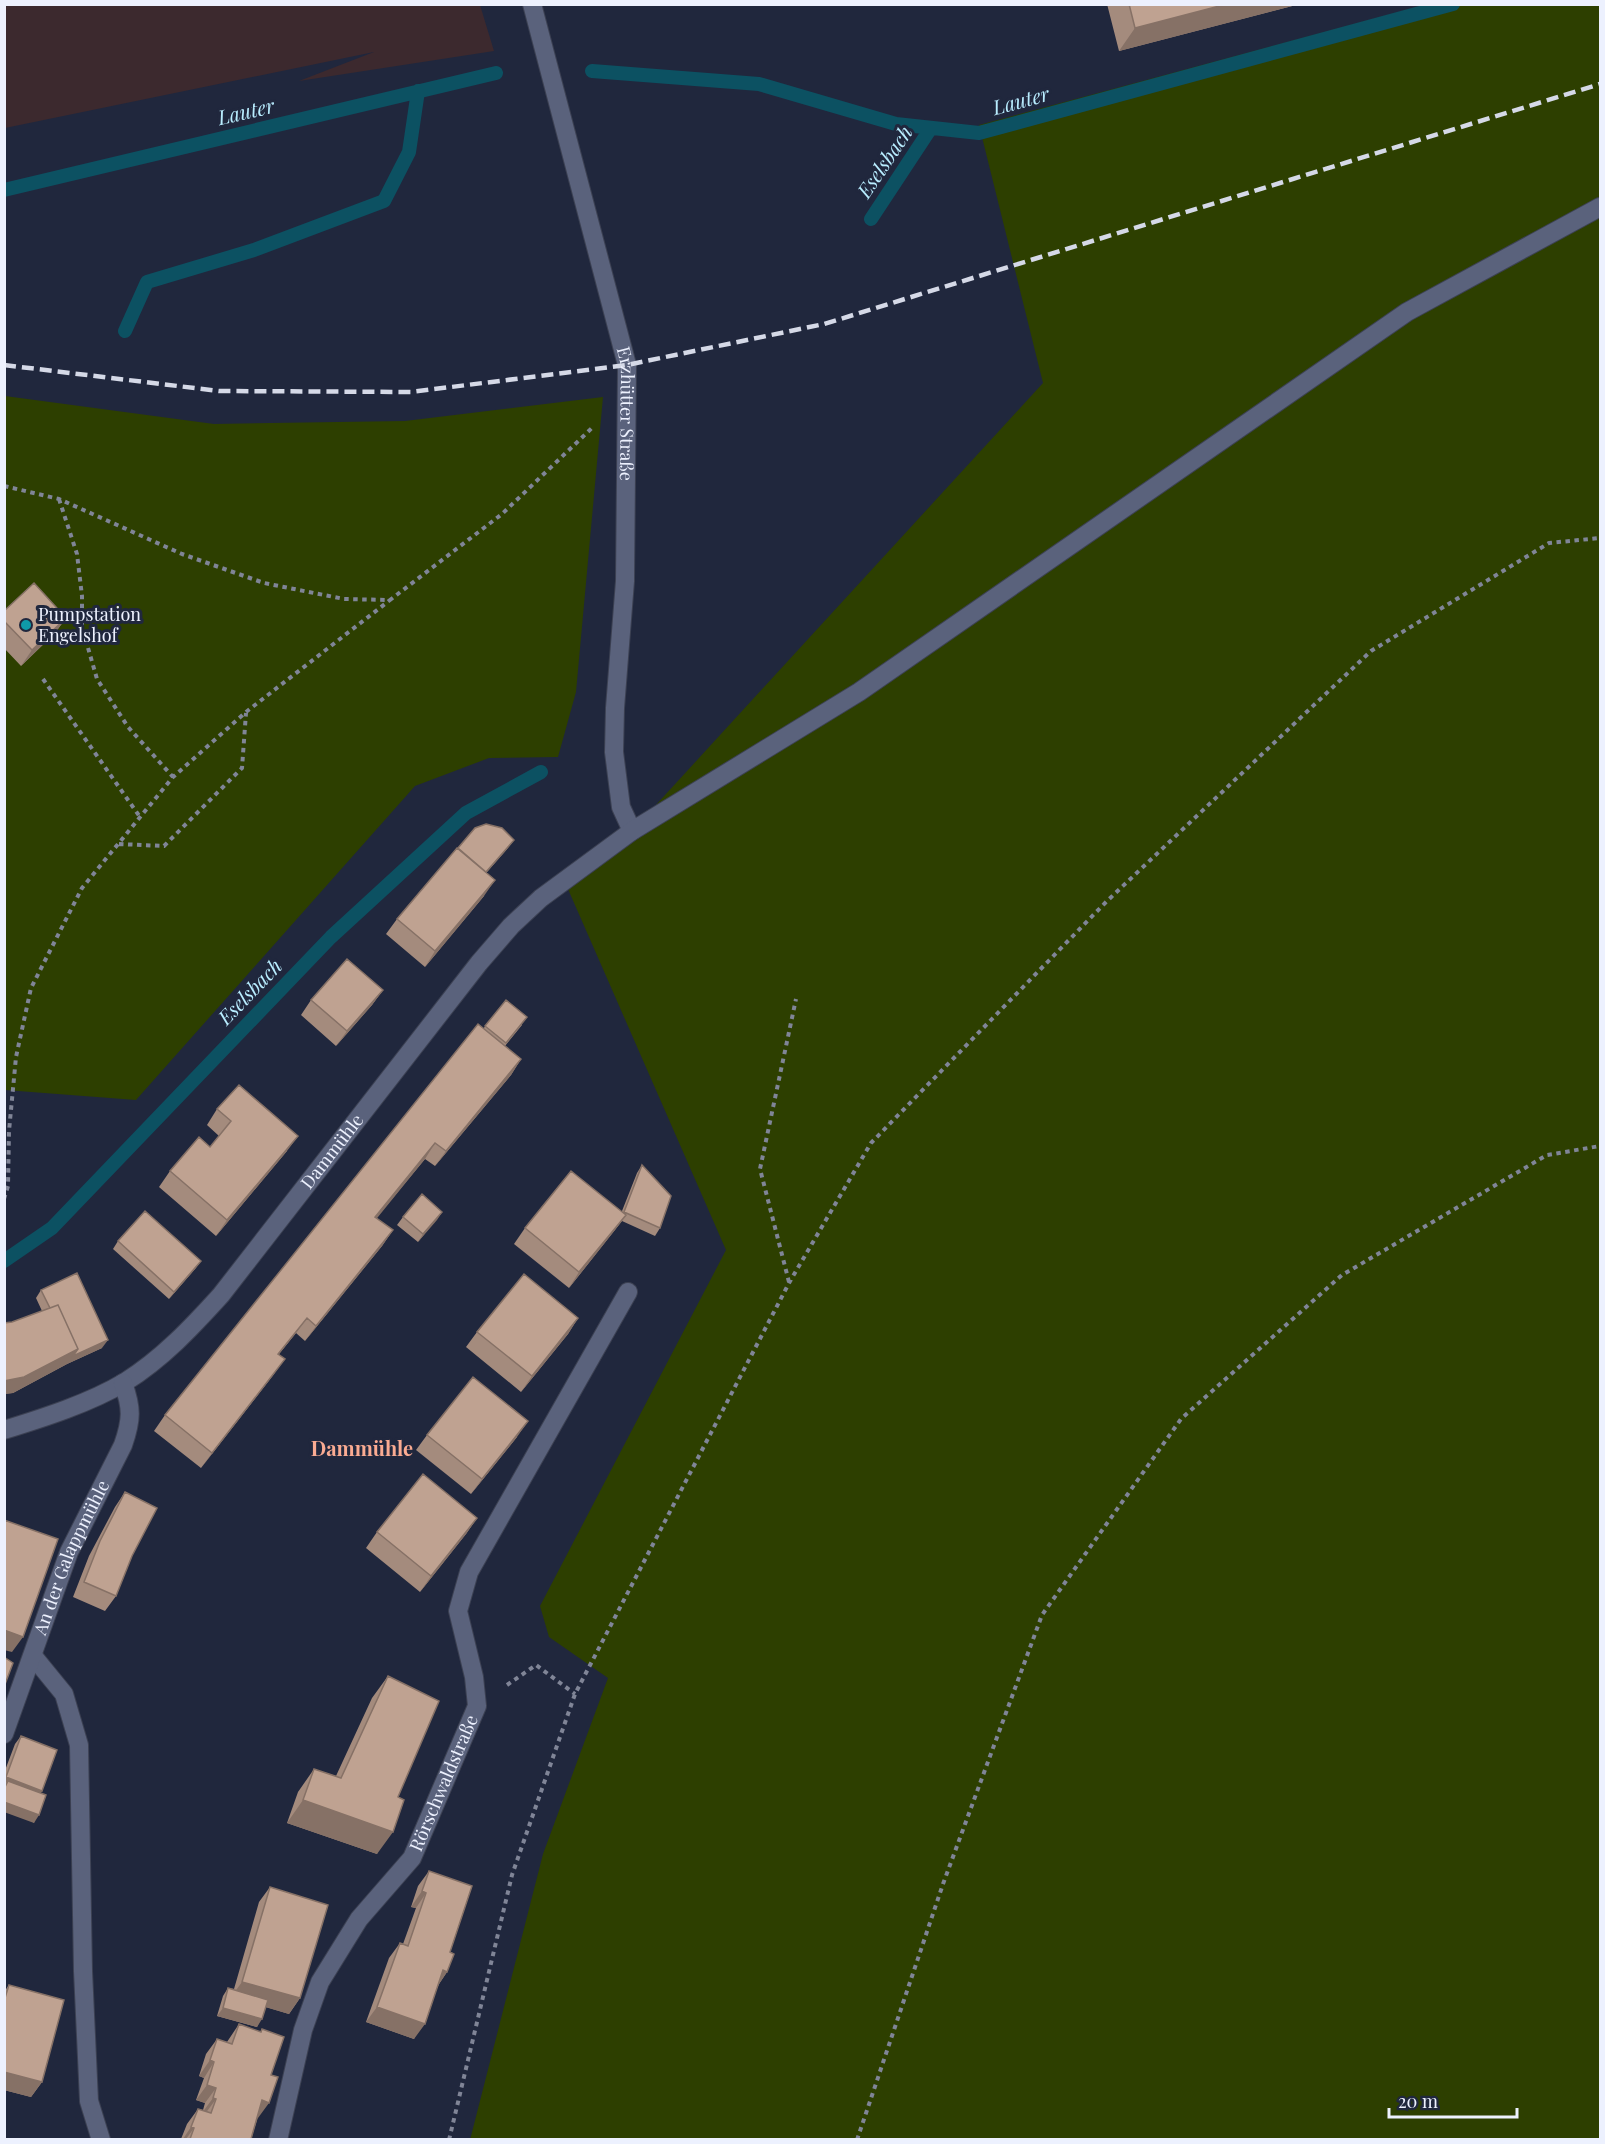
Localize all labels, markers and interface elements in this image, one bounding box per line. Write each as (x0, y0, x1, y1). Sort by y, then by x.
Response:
water label: Lauter (988, 79, 1053, 120)
water label: Lauter (214, 91, 278, 130)
water label: Eselsbach (849, 120, 918, 203)
street label: Erzhütter Straße (612, 344, 640, 481)
place label: Pumpstation Engelshof (38, 602, 141, 647)
marker: Pumpstation Engelshof (19, 618, 33, 632)
water label: Eselsbach (210, 952, 287, 1030)
street label: Dammühle (295, 1109, 368, 1194)
district label: Dammühle (311, 1434, 413, 1461)
street label: An der Galappmühle (27, 1476, 114, 1639)
street label: Rörschwaldstraße (403, 1711, 483, 1855)
scale bar (1389, 2081, 1516, 2119)
text: 20 m (1398, 2089, 1438, 2113)

